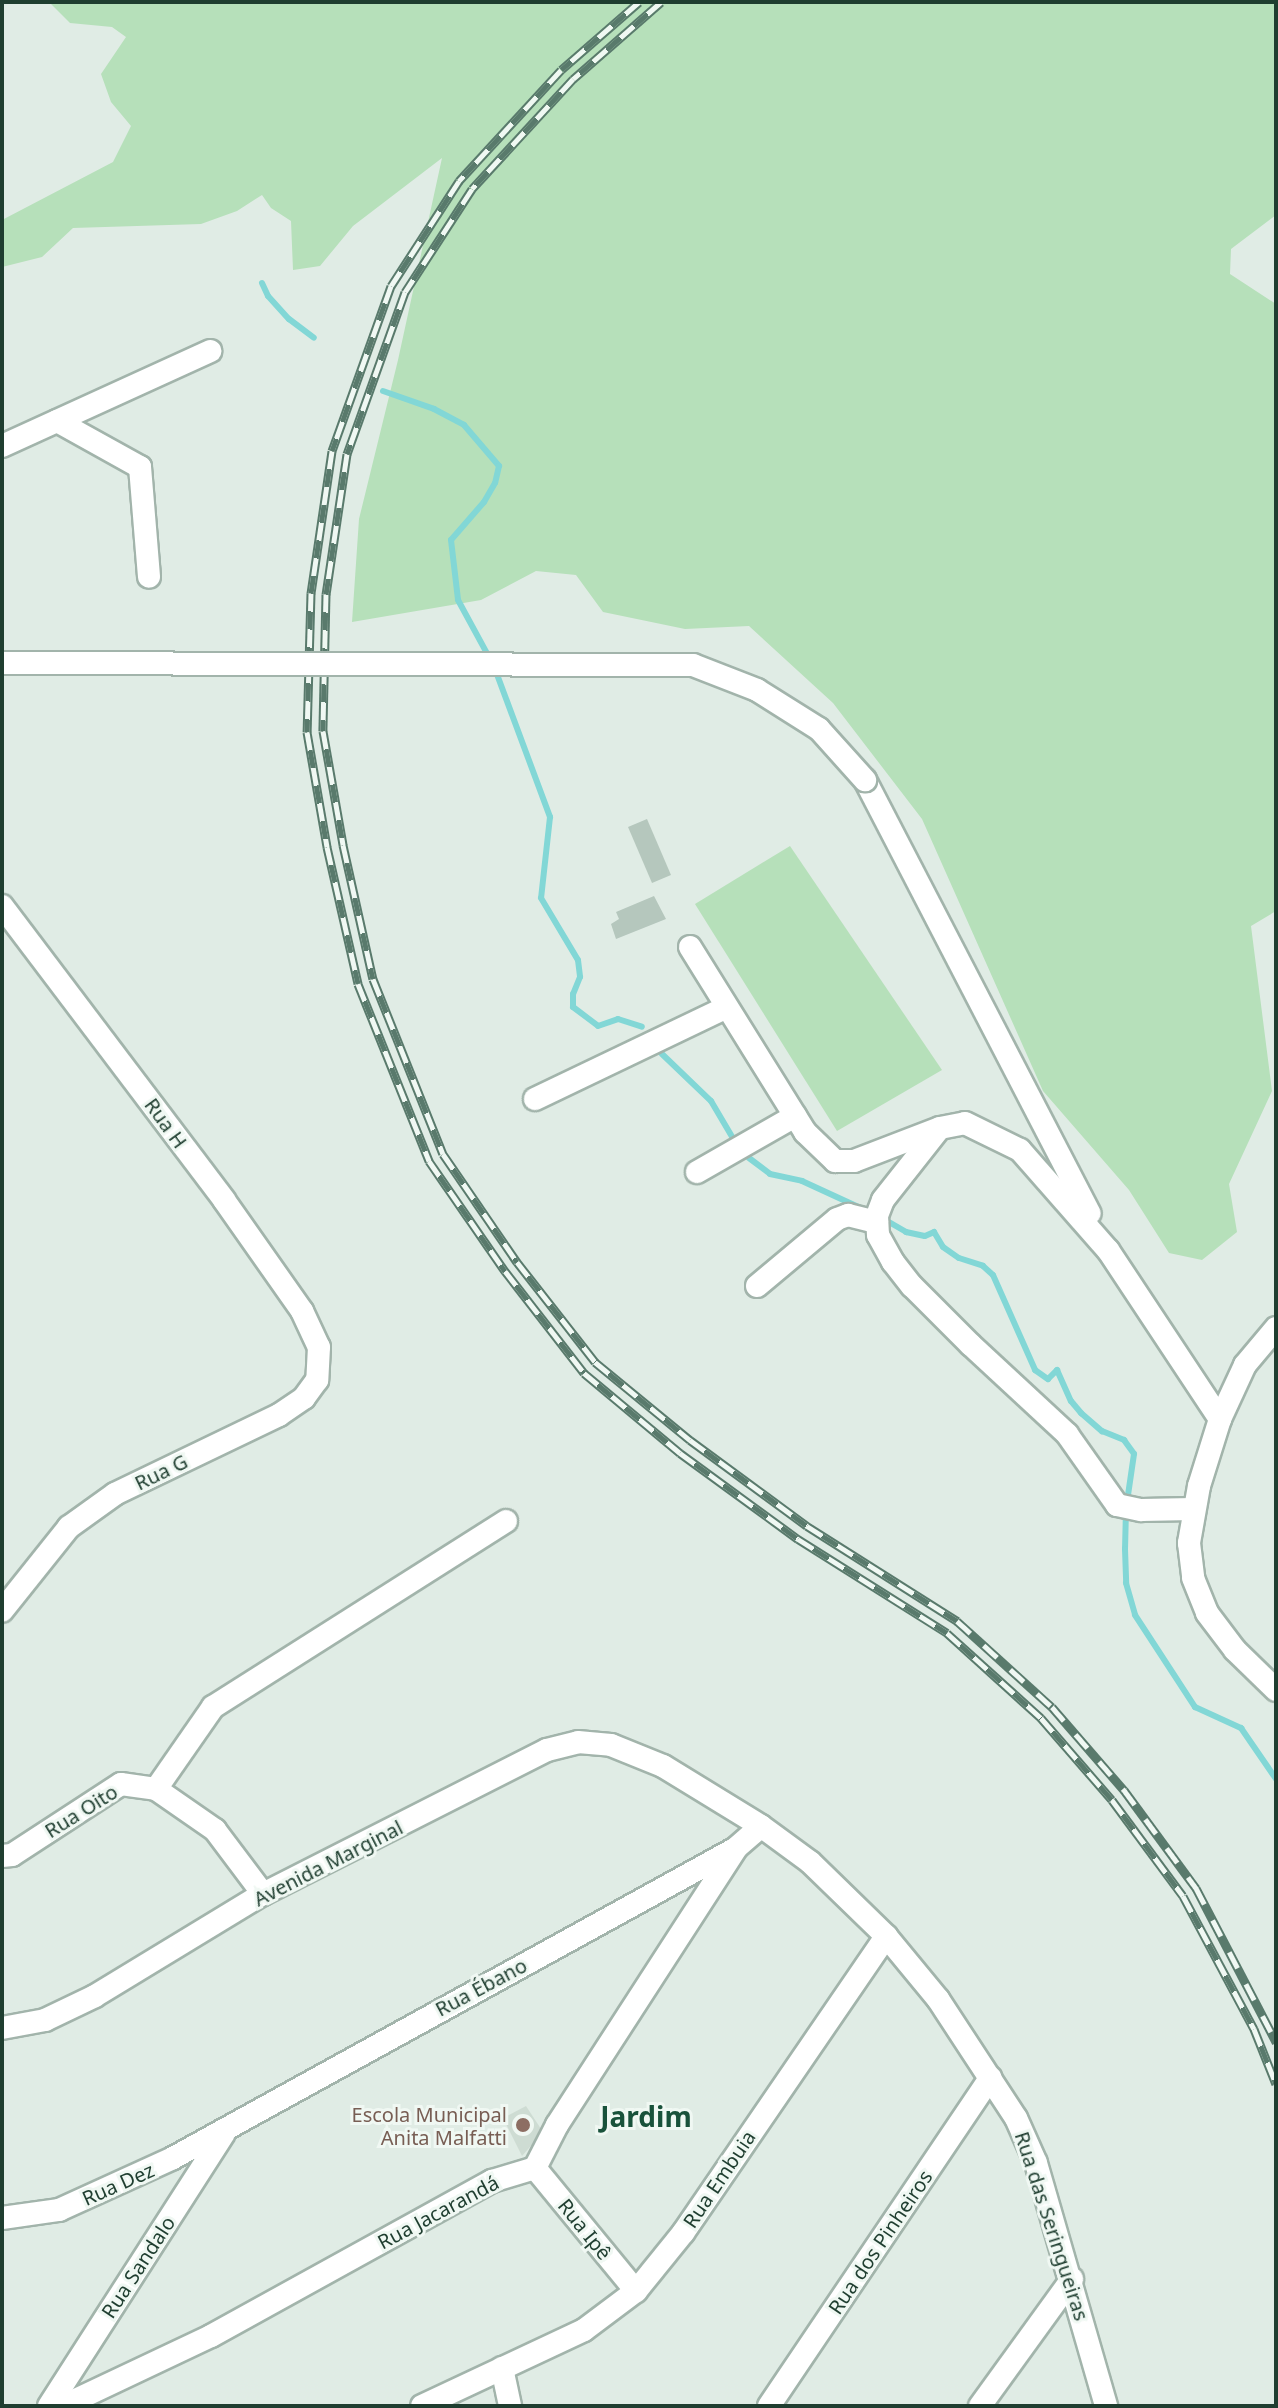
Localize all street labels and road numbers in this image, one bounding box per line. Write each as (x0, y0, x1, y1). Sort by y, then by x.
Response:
street label: Rua H (140, 1093, 192, 1153)
street label: Rua G (131, 1449, 191, 1495)
street label: Rua Oito (40, 1779, 122, 1843)
street label: Avenida Marginal (249, 1815, 407, 1911)
street label: Rua Ébano (431, 1953, 531, 2021)
street label: Rua Embuia (678, 2126, 760, 2232)
street label: Rua das Seringueiras (1010, 2128, 1094, 2324)
street label: Rua Dez (78, 2158, 158, 2210)
street label: Rua dos Pinheiros (823, 2166, 937, 2318)
street label: Rua Jacarandá (373, 2170, 503, 2254)
street label: Rua Ipê (553, 2194, 617, 2264)
street label: Rua Sandalo (96, 2212, 180, 2322)

